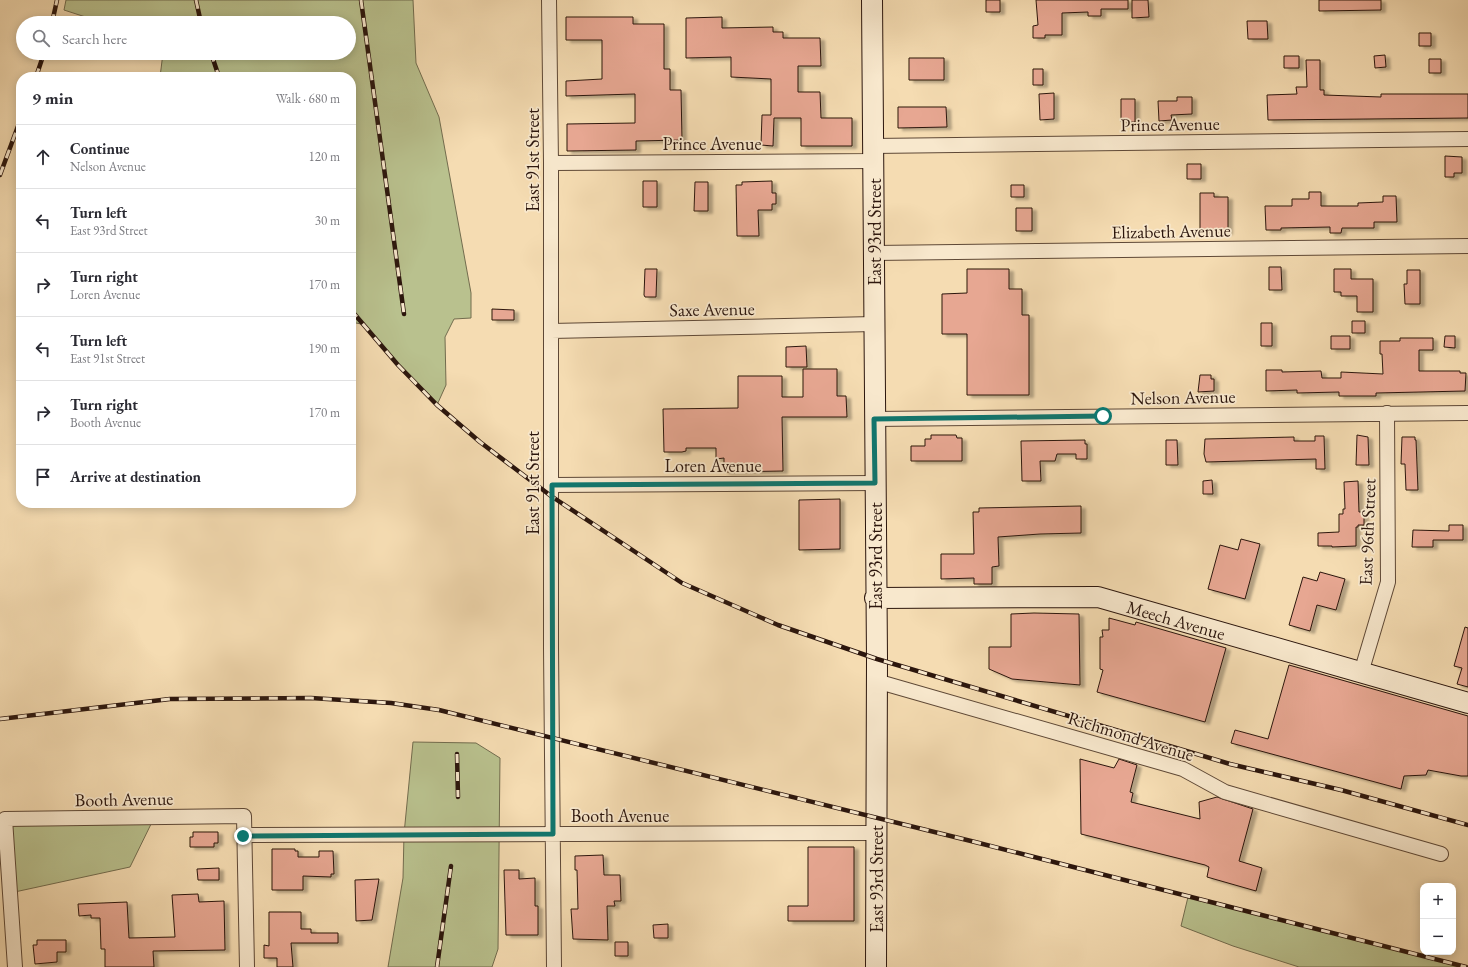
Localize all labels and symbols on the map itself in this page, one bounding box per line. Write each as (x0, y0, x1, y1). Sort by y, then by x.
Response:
street label: East 91st Street (521, 108, 544, 212)
street label: Prince Avenue (1120, 112, 1220, 136)
street label: Prince Avenue (662, 132, 762, 155)
street label: East 93rd Street (863, 178, 886, 286)
street label: Elizabeth Avenue (1111, 218, 1231, 244)
street label: Saxe Avenue (669, 297, 755, 321)
street label: Nelson Avenue (1130, 385, 1236, 409)
route start (1094, 407, 1112, 425)
street label: East 91st Street (521, 431, 544, 535)
street label: Loren Avenue (664, 454, 762, 477)
street label: East 96th Street (1354, 478, 1380, 586)
street label: East 93rd Street (864, 502, 887, 610)
street label: Meech Avenue (1124, 595, 1228, 645)
street label: Richmond Avenue (1065, 706, 1197, 766)
street label: Booth Avenue (75, 787, 173, 811)
street label: Booth Avenue (571, 804, 669, 827)
street label: East 93rd Street (865, 825, 888, 933)
route end (234, 827, 252, 845)

